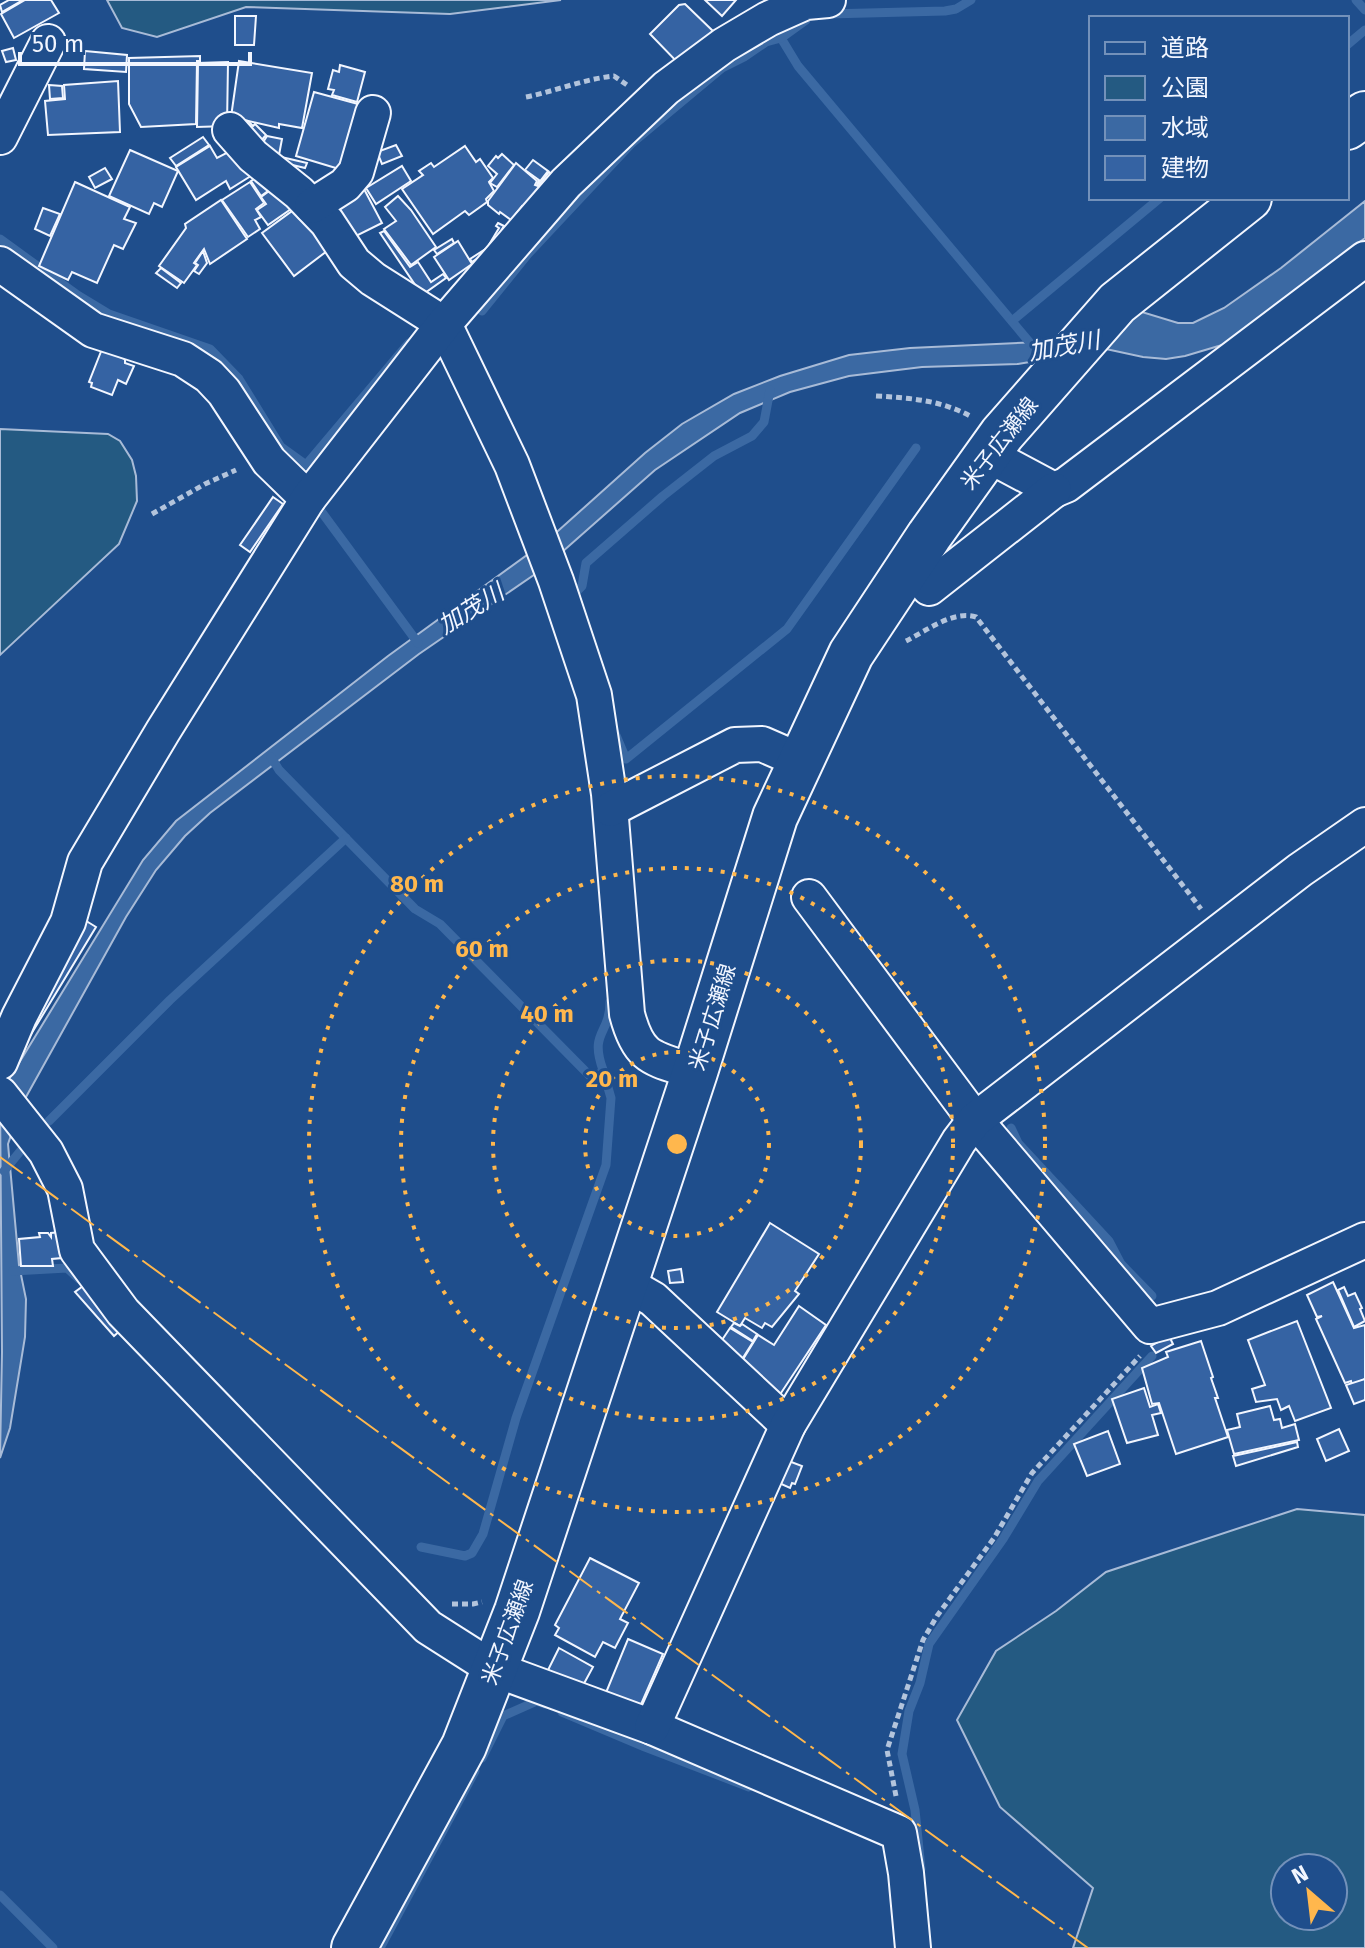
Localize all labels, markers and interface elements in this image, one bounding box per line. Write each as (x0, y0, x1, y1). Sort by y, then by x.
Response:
scale bar (20, 16, 250, 66)
legend (1089, 16, 1349, 200)
text: 50 m (32, 30, 84, 58)
text: 道路 (1161, 34, 1209, 62)
text: 公園 (1161, 74, 1209, 102)
text: 水域 (1161, 114, 1209, 142)
text: 建物 (1161, 154, 1209, 182)
water label: 加茂川 (1026, 325, 1105, 366)
street label: 米子広瀬線 (955, 392, 1044, 495)
water label: 加茂川 (433, 576, 511, 640)
text: 80 m (390, 870, 444, 898)
text: 60 m (455, 935, 509, 963)
street label: 米子広瀬線 (683, 961, 741, 1074)
text: 40 m (520, 1000, 574, 1028)
text: 20 m (586, 1065, 638, 1093)
centre of rings (663, 1130, 691, 1158)
street label: 米子広瀬線 (476, 1576, 539, 1688)
north arrow (1269, 1852, 1349, 1932)
text: N (1287, 1859, 1313, 1890)

